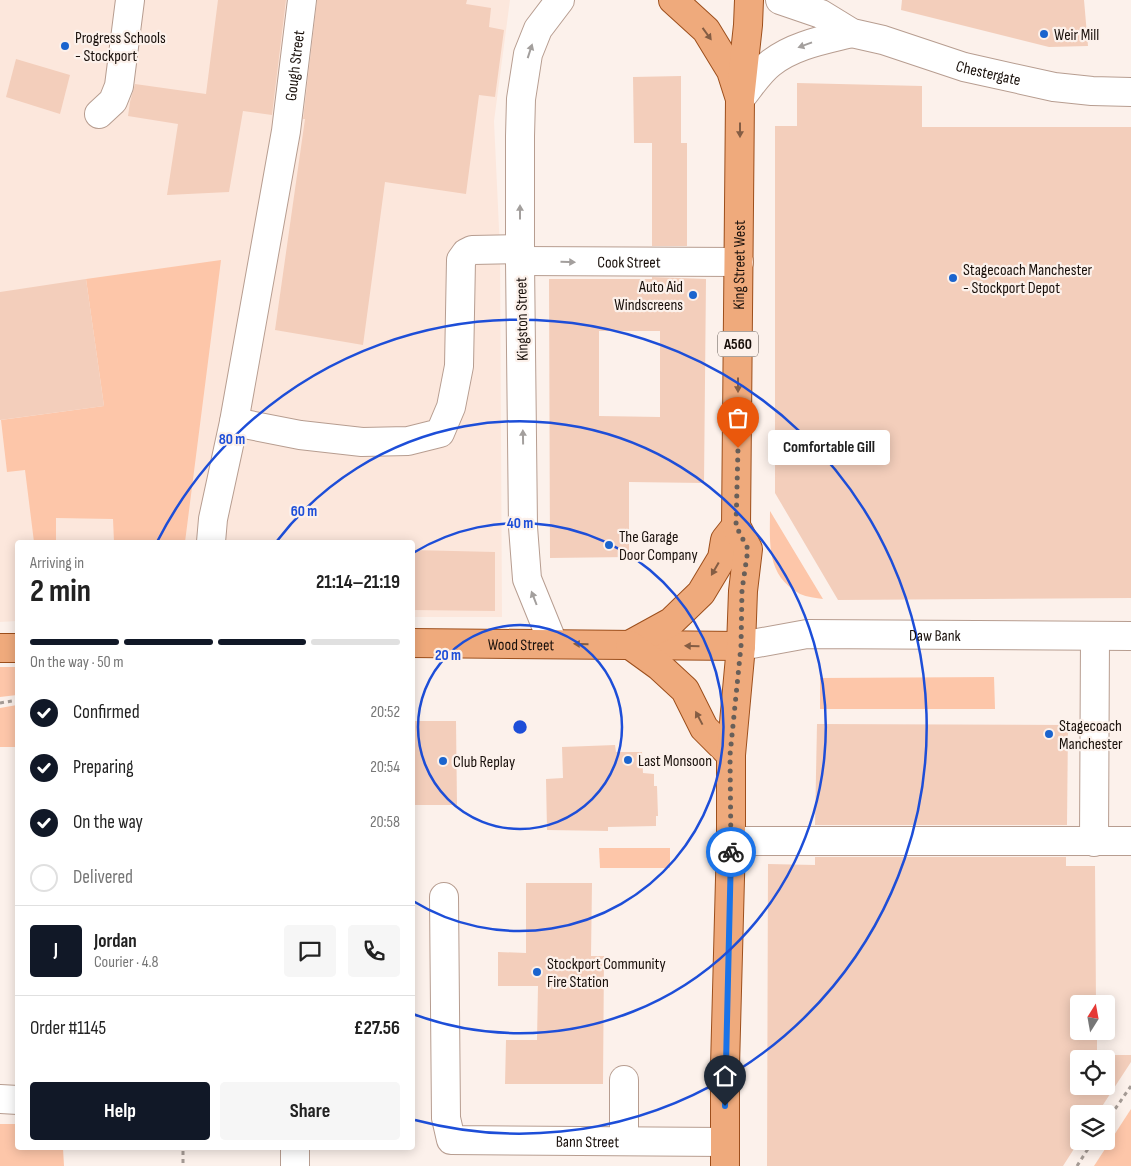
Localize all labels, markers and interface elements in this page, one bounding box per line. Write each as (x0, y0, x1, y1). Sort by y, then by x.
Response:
place label: Weir Mill (1054, 26, 1099, 45)
one-way arrow (702, 27, 713, 40)
marker: Weir Mill (1038, 28, 1050, 40)
place label: Progress Schools - Stockport (75, 29, 166, 66)
street label: Gough Street (282, 29, 309, 102)
marker: Progress Schools - Stockport (59, 40, 71, 52)
one-way arrow (797, 41, 812, 49)
one-way arrow (527, 43, 535, 58)
street label: Chestergate (953, 57, 1022, 90)
one-way arrow (736, 122, 744, 138)
one-way arrow (516, 204, 524, 220)
street label: King Street West (730, 220, 750, 310)
street label: Cook Street (597, 253, 661, 273)
one-way arrow (561, 258, 577, 266)
place label: Stagecoach Manchester - Stockport Depot (963, 261, 1093, 298)
marker: Stagecoach Manchester - Stockport Depot (947, 272, 959, 284)
street label: Kingston Street (512, 277, 533, 361)
place label: Auto Aid Windscreens (614, 278, 683, 315)
marker: Auto Aid Windscreens (687, 289, 699, 301)
road number: A560 (718, 332, 758, 356)
one-way arrow (734, 377, 742, 393)
pin (717, 397, 759, 448)
icon: bag (724, 404, 752, 432)
one-way arrow (518, 429, 526, 445)
text: 80 m (219, 430, 245, 449)
callout: Comfortable Gill (768, 430, 890, 466)
text: Comfortable Gill (783, 438, 875, 457)
text: 60 m (291, 502, 317, 521)
text: 40 m (507, 514, 533, 533)
place label: The Garage Door Company (619, 528, 698, 565)
marker: The Garage Door Company (603, 539, 615, 551)
text: Arriving in (30, 554, 84, 573)
one-way arrow (711, 562, 720, 575)
text: 21:14–21:19 (316, 571, 400, 594)
text: 2 min (30, 572, 91, 611)
one-way arrow (530, 590, 538, 605)
street label: Daw Bank (909, 627, 961, 646)
street label: Wood Street (488, 636, 554, 655)
one-way arrow (573, 640, 589, 648)
one-way arrow (684, 641, 700, 649)
text: 20 m (435, 646, 461, 665)
text: On the way · 50 m (30, 653, 124, 672)
icon: check (30, 699, 58, 727)
text: Confirmed (73, 701, 140, 724)
text: 20:52 (370, 703, 400, 722)
one-way arrow (695, 711, 703, 726)
place label: Stagecoach Manchester (1059, 717, 1123, 754)
centre of rings (511, 718, 529, 736)
marker: Stagecoach Manchester (1043, 728, 1055, 740)
place label: Last Monsoon (638, 752, 712, 771)
place label: Club Replay (453, 753, 515, 772)
icon: check (30, 754, 58, 782)
marker: Last Monsoon (622, 754, 634, 766)
marker: Club Replay (437, 755, 449, 767)
text: Preparing (73, 756, 134, 779)
text: 20:54 (370, 758, 400, 777)
icon: check (30, 809, 58, 837)
text: On the way (73, 811, 143, 834)
text: 20:58 (370, 813, 400, 832)
courier (706, 827, 756, 877)
icon: bike (717, 838, 745, 866)
text: Delivered (73, 866, 133, 889)
button: chat (284, 925, 336, 977)
button: phone (348, 925, 400, 977)
text: Jordan (94, 930, 137, 953)
text: J (54, 939, 58, 962)
text: Courier · 4.8 (94, 953, 158, 972)
place label: Stockport Community Fire Station (547, 955, 666, 992)
marker: Stockport Community Fire Station (531, 966, 543, 978)
north arrow (1070, 995, 1115, 1040)
map controls (1070, 995, 1115, 1150)
text: Order #1145 (30, 1017, 106, 1040)
text: £27.56 (354, 1017, 400, 1040)
button: locate (1070, 1050, 1115, 1095)
pin (704, 1055, 746, 1106)
icon: home (711, 1062, 739, 1090)
button: Help (30, 1082, 210, 1140)
button: Share (220, 1082, 400, 1140)
button: layers (1070, 1105, 1115, 1150)
street label: Bann Street (556, 1133, 619, 1152)

